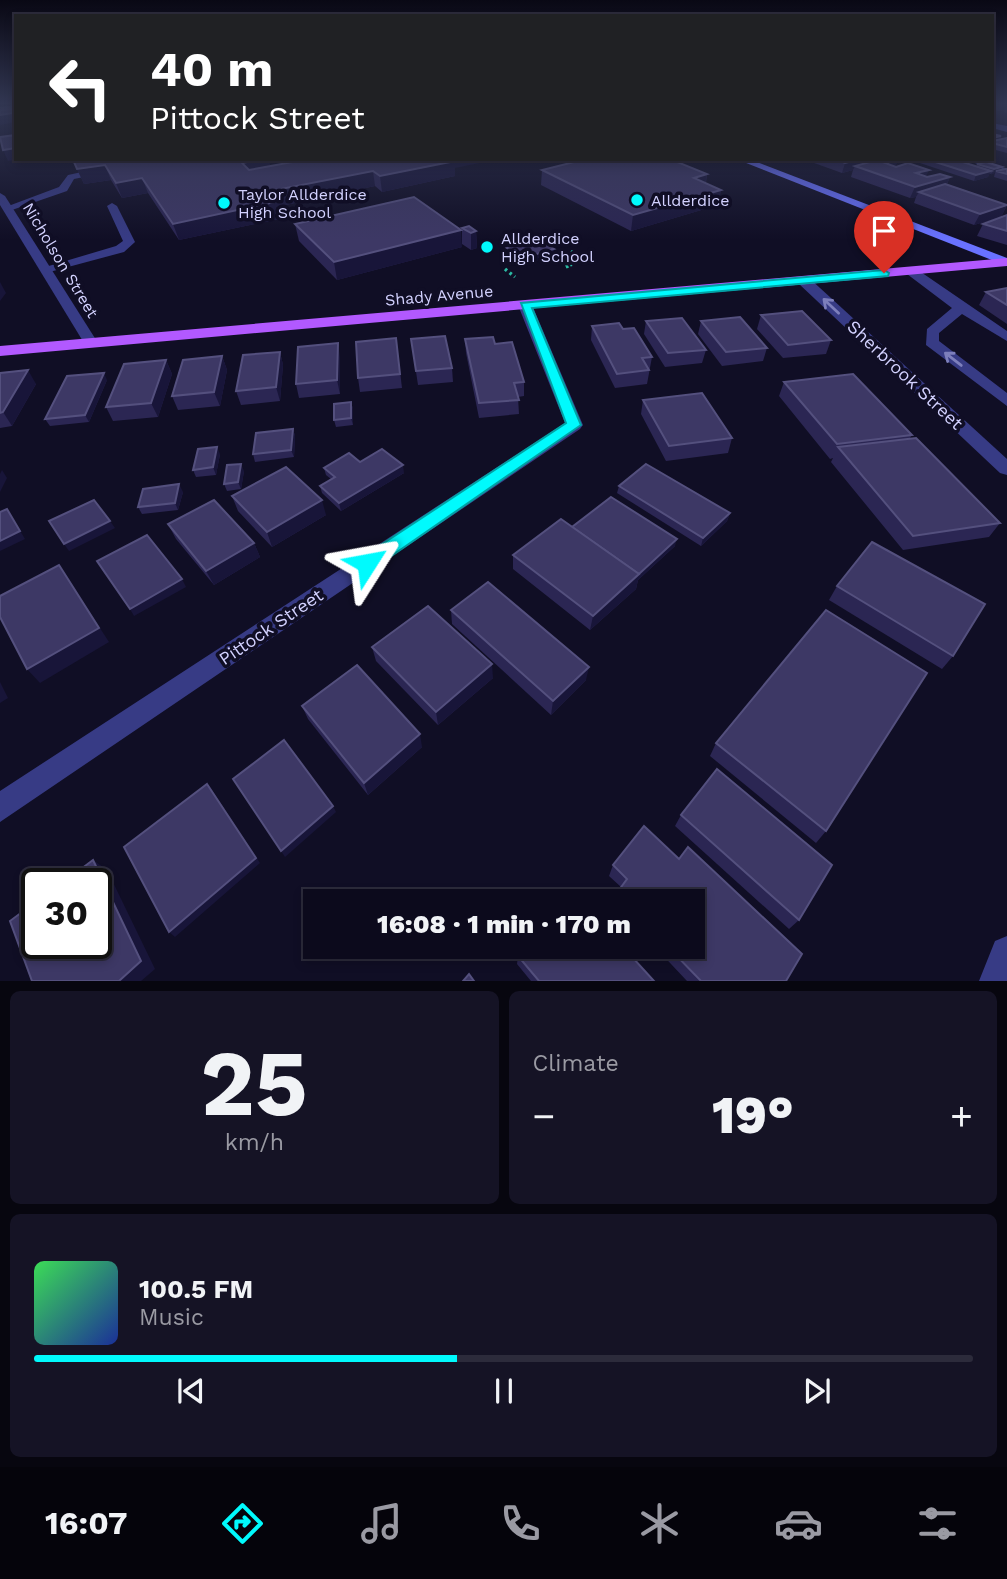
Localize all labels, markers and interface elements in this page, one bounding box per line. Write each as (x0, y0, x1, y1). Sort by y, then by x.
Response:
text: 40 m (150, 40, 273, 98)
icon: left (35, 42, 126, 133)
text: Pittock Street (150, 99, 365, 137)
place label: Taylor Allderdice High School (238, 185, 367, 222)
place label: Allderdice (651, 191, 729, 210)
marker: Allderdice (629, 192, 645, 208)
marker: Taylor Allderdice High School (216, 195, 232, 211)
street label: Nicholson Street (19, 199, 103, 322)
pin (854, 201, 914, 273)
icon: arrive (865, 212, 903, 250)
place label: Allderdice High School (501, 229, 594, 266)
marker: Allderdice High School (479, 239, 495, 255)
street label: Shady Avenue (384, 281, 494, 310)
one-way arrow (823, 298, 840, 315)
street label: Sherbrook Street (843, 316, 968, 434)
one-way arrow (945, 351, 963, 367)
position arrow (330, 526, 404, 600)
street label: Pittock Street (215, 584, 327, 669)
speed limit sign: 30 (21, 868, 112, 959)
text: 16:08 · 1 min · 170 m (377, 909, 631, 939)
text: 25 (201, 1030, 308, 1137)
text: Climate (533, 1050, 619, 1077)
text: 19° (712, 1085, 794, 1146)
text: − (533, 1094, 555, 1138)
text: + (950, 1094, 973, 1138)
text: km/h (225, 1129, 284, 1156)
text: 100.5 FM (139, 1274, 253, 1304)
text: Music (139, 1304, 204, 1331)
icon: previous (172, 1372, 210, 1410)
icon: pause (485, 1372, 523, 1410)
icon: next (798, 1372, 836, 1410)
icon: directions (218, 1499, 267, 1548)
icon: music (357, 1499, 406, 1548)
icon: phone (496, 1499, 545, 1548)
icon: climate (635, 1499, 684, 1548)
icon: car (774, 1499, 823, 1548)
icon: filters (913, 1499, 962, 1548)
text: 16:07 (45, 1504, 127, 1542)

